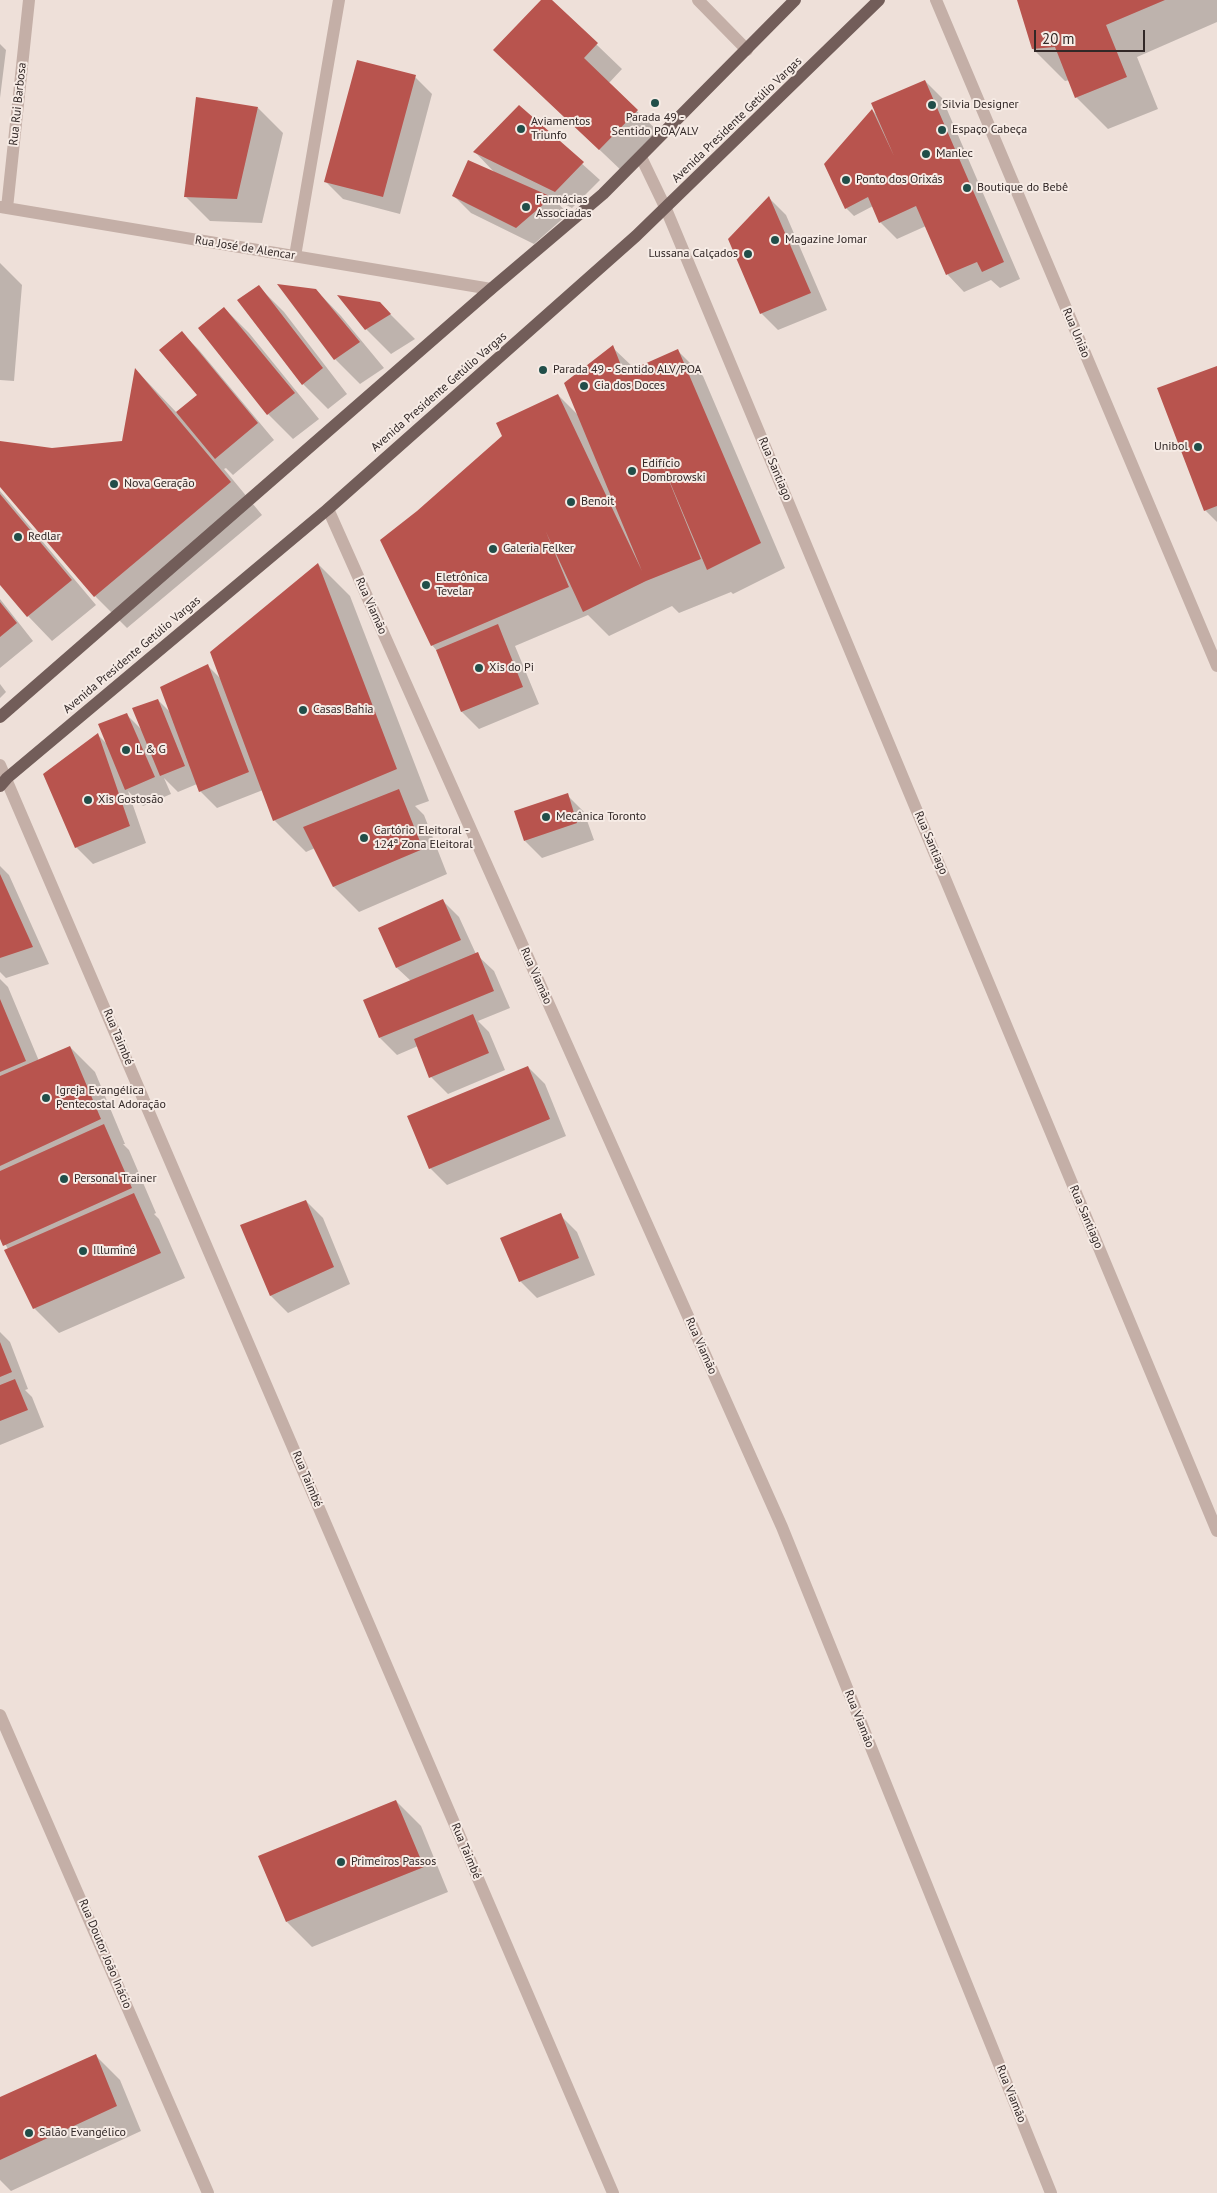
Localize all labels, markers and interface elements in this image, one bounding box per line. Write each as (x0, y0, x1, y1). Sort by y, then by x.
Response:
scale bar (1037, 20, 1148, 52)
text: 20 m (1042, 29, 1075, 48)
street label: Avenida Presidente Getúlio Vargas (669, 54, 805, 186)
street label: Rua Rui Barbosa (6, 62, 30, 146)
marker: Parada 49 - Sentido POA/ALV (649, 97, 661, 109)
place label: Silvia Designer (942, 98, 1019, 112)
marker: Silvia Designer (926, 99, 938, 111)
place label: Parada 49 - Sentido POA/ALV (612, 111, 698, 139)
place label: Aviamentos Triunfo (531, 115, 590, 143)
marker: Aviamentos Triunfo (515, 123, 527, 135)
place label: Espaço Cabeça (952, 123, 1027, 137)
marker: Espaço Cabeça (936, 124, 948, 136)
place label: Manlec (936, 147, 973, 161)
marker: Manlec (920, 148, 932, 160)
place label: Ponto dos Orixás (856, 173, 943, 187)
marker: Ponto dos Orixás (840, 174, 852, 186)
place label: Boutique do Bebê (977, 181, 1068, 195)
marker: Boutique do Bebê (961, 182, 973, 194)
place label: Farmácias Associadas (536, 193, 592, 221)
marker: Farmácias Associadas (520, 201, 532, 213)
street label: Rua José de Alencar (194, 233, 296, 263)
place label: Magazine Jomar (785, 233, 867, 247)
marker: Magazine Jomar (769, 234, 781, 246)
place label: Lussana Calçados (648, 247, 738, 261)
marker: Lussana Calçados (742, 248, 754, 260)
street label: Rua União (1059, 306, 1093, 360)
street label: Avenida Presidente Getúlio Vargas (368, 329, 510, 455)
place label: Parada 49 - Sentido ALV/POA (553, 363, 702, 377)
marker: Parada 49 - Sentido ALV/POA (537, 364, 549, 376)
place label: Cia dos Doces (594, 379, 665, 393)
marker: Cia dos Doces (578, 380, 590, 392)
street label: Rua Santiago (755, 435, 795, 503)
place label: Unibol (1154, 440, 1188, 454)
marker: Unibol (1192, 441, 1204, 453)
place label: Edifício Dombrowski (642, 457, 706, 485)
marker: Edifício Dombrowski (626, 465, 638, 477)
place label: Nova Geração (124, 477, 195, 491)
marker: Nova Geração (108, 478, 120, 490)
place label: Benoit (581, 495, 614, 509)
marker: Benoit (565, 496, 577, 508)
place label: Redlar (28, 530, 61, 544)
marker: Redlar (12, 531, 24, 543)
place label: Galeria Felker (503, 542, 574, 556)
marker: Galeria Felker (487, 543, 499, 555)
place label: Eletrônica Tevelar (436, 571, 488, 599)
street label: Rua Viamão (352, 575, 390, 637)
marker: Eletrônica Tevelar (420, 579, 432, 591)
street label: Avenida Presidente Getúlio Vargas (60, 593, 204, 717)
place label: Xis do Pi (489, 661, 534, 675)
marker: Xis do Pi (473, 662, 485, 674)
place label: Casas Bahia (313, 703, 374, 717)
marker: Casas Bahia (297, 704, 309, 716)
place label: L & G (136, 743, 166, 757)
marker: L & G (120, 744, 132, 756)
place label: Xis Gostosão (98, 793, 164, 807)
marker: Xis Gostosão (82, 794, 94, 806)
street label: Rua Santiago (911, 809, 951, 877)
place label: Mecânica Toronto (556, 810, 646, 824)
marker: Mecânica Toronto (540, 811, 552, 823)
place label: Cartório Eleitoral - 124ª Zona Eleitoral (374, 824, 473, 852)
marker: Cartório Eleitoral - 124ª Zona Eleitoral (358, 832, 370, 844)
street label: Rua Viamão (517, 945, 555, 1007)
street label: Rua Taimbé (100, 1007, 136, 1067)
place label: Igreja Evangélica Pentecostal Adoração (56, 1084, 166, 1112)
marker: Igreja Evangélica Pentecostal Adoração (40, 1092, 52, 1104)
place label: Personal Trainer (74, 1172, 157, 1186)
marker: Personal Trainer (58, 1173, 70, 1185)
street label: Rua Santiago (1066, 1183, 1106, 1251)
place label: Illuminé (93, 1244, 136, 1258)
marker: Illuminé (77, 1245, 89, 1257)
street label: Rua Viamão (682, 1315, 720, 1377)
street label: Rua Taimbé (289, 1449, 325, 1509)
street label: Rua Viamão (841, 1688, 877, 1750)
street label: Rua Taimbé (448, 1821, 484, 1881)
place label: Primeiros Passos (351, 1855, 436, 1869)
marker: Primeiros Passos (335, 1856, 347, 1868)
street label: Rua Doutor João Inácio (75, 1897, 135, 2011)
street label: Rua Viamão (993, 2063, 1029, 2125)
place label: Salão Evangélico (39, 2126, 126, 2140)
marker: Salão Evangélico (23, 2127, 35, 2139)

